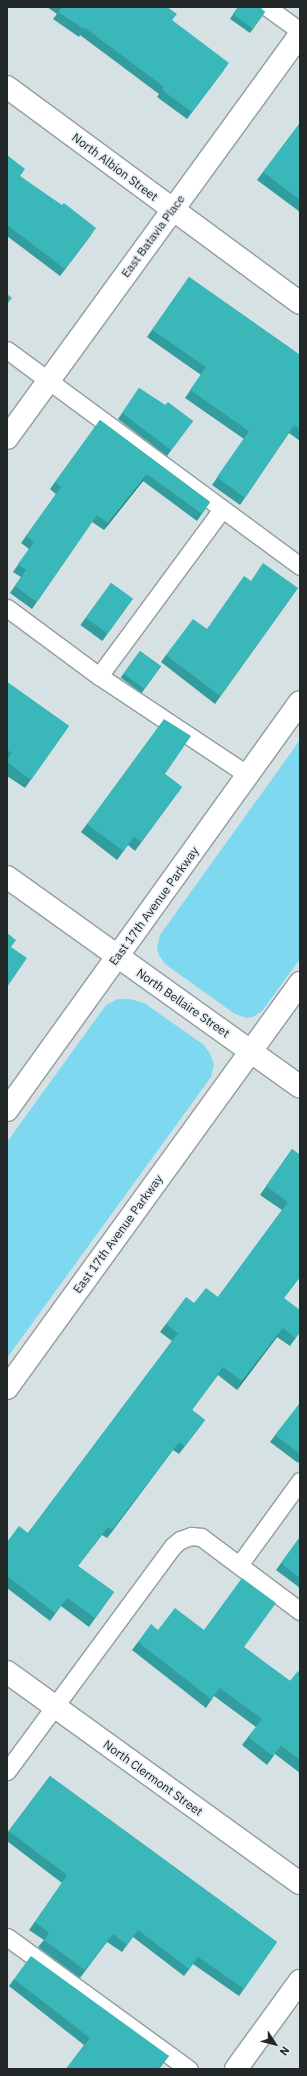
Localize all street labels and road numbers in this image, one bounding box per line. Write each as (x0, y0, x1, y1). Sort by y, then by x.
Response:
street label: North Albion Street (69, 130, 161, 204)
street label: East Batavia Place (118, 192, 188, 280)
street label: East 17th Avenue Parkway (106, 844, 202, 968)
street label: North Bellaire Street (134, 965, 232, 1041)
street label: East 17th Avenue Parkway (70, 1172, 166, 1296)
street label: North Clermont Street (101, 1737, 205, 1819)

